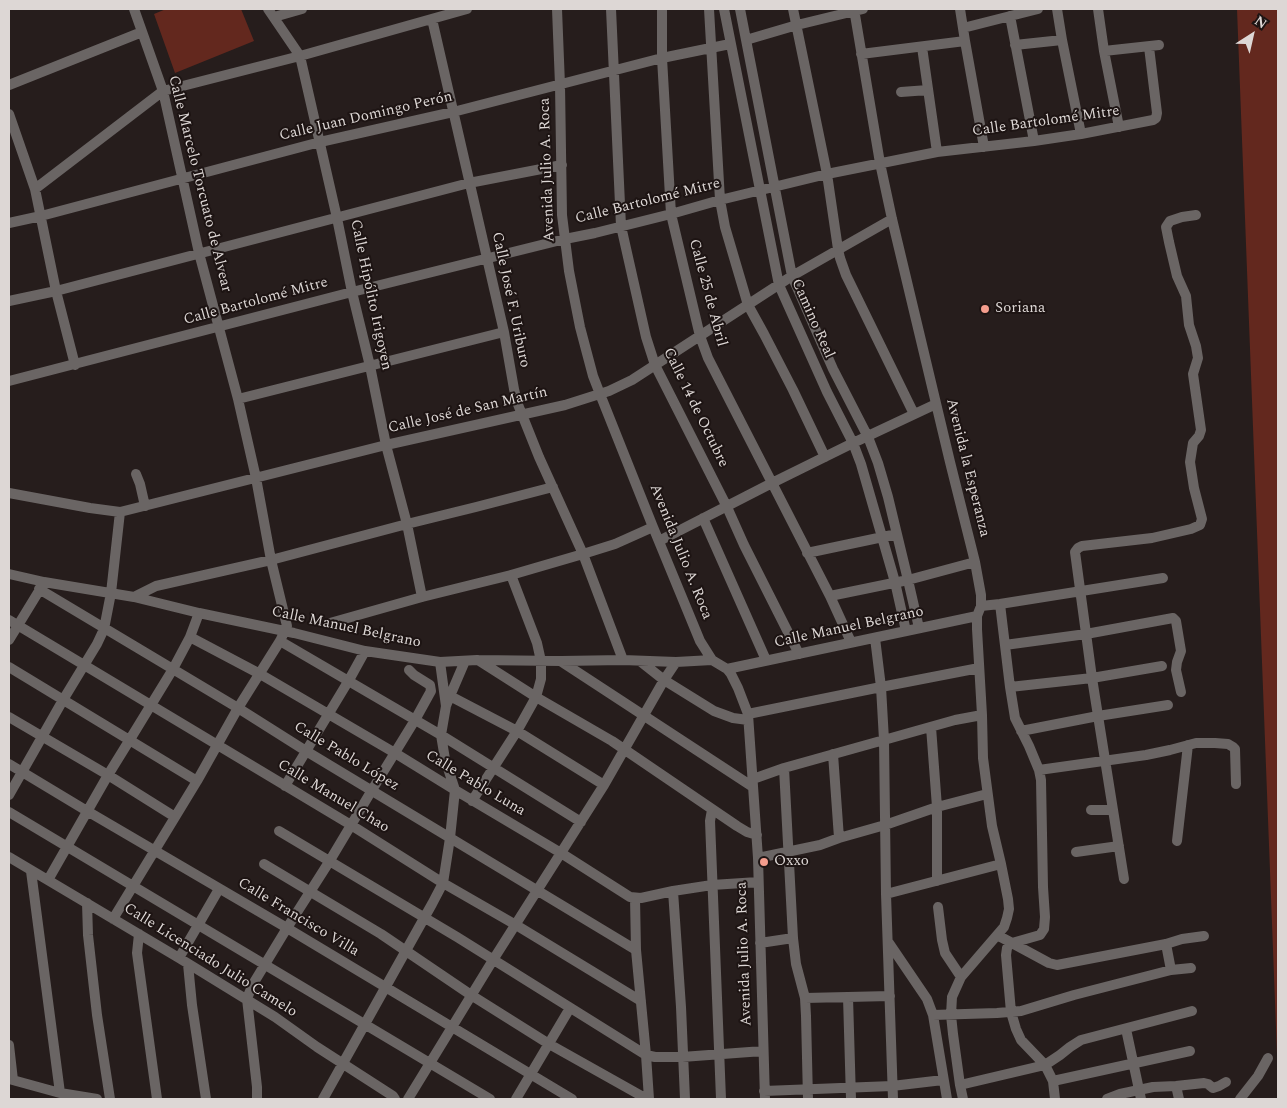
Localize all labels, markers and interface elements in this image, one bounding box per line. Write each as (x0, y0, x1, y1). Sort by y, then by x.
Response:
north arrow (1227, 10, 1277, 60)
text: N (1250, 10, 1272, 34)
street label: Calle Marcelo Torcuato de Alvear (163, 74, 235, 294)
street label: Calle Juan Domingo Perón (278, 88, 454, 146)
street label: Avenida Julio A. Roca (536, 98, 560, 242)
street label: Calle Bartolomé Mitre (971, 103, 1121, 141)
street label: Calle Bartolomé Mitre (574, 175, 722, 229)
street label: Calle Hipólito Irigoyen (345, 218, 395, 372)
street label: Calle José F. Uriburo (487, 231, 533, 369)
street label: Calle 25 de Abril (684, 237, 730, 349)
street label: Calle Bartolomé Mitre (182, 274, 330, 330)
street label: Camino Real (786, 276, 838, 362)
place label: Soriana (995, 300, 1045, 318)
marker: Soriana (979, 303, 991, 315)
street label: Calle 14 de Octubre (658, 345, 732, 471)
street label: Calle José de San Martín (387, 384, 549, 438)
street label: Avenida la Esperanza (941, 397, 993, 539)
street label: Avenida Julio A. Roca (645, 482, 715, 622)
street label: Calle Manuel Belgrano (270, 603, 422, 653)
street label: Calle Manuel Belgrano (773, 603, 925, 653)
street label: Calle Pablo López (290, 718, 402, 796)
street label: Calle Pablo Luna (422, 747, 528, 821)
street label: Calle Manuel Chao (274, 757, 392, 837)
place label: Oxxo (774, 853, 809, 871)
marker: Oxxo (758, 856, 770, 868)
street label: Calle Francisco Villa (234, 875, 362, 961)
street label: Avenida Julio A. Roca (733, 882, 757, 1026)
street label: Calle Licenciado Julio Camelo (120, 900, 300, 1022)

